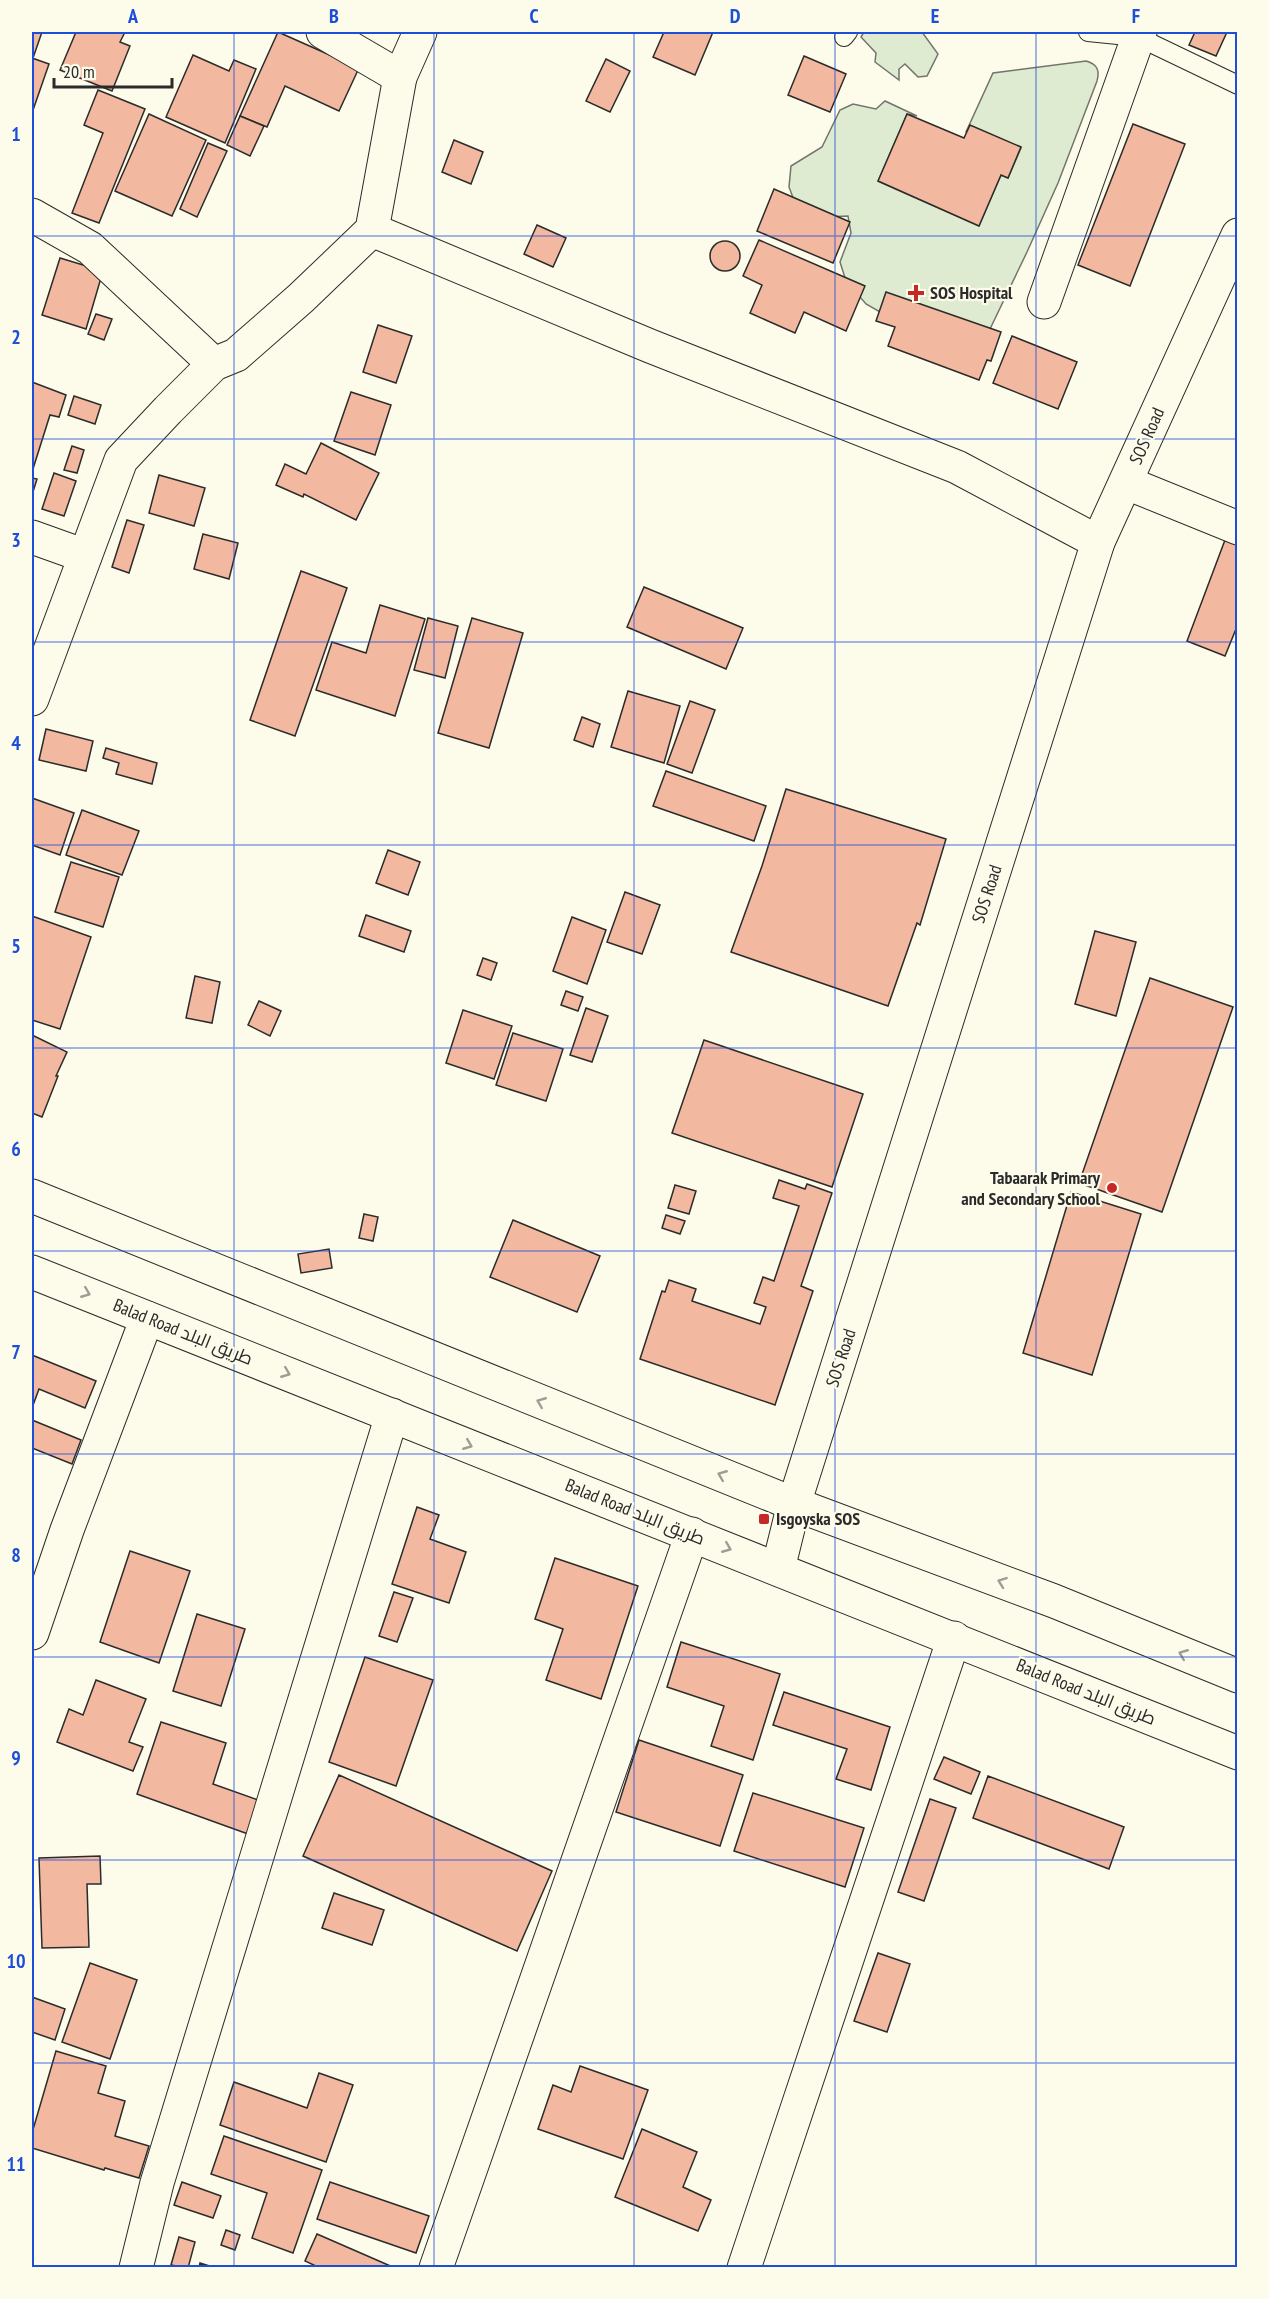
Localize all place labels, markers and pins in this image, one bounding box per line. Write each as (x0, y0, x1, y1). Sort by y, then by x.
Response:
place label: SOS Hospital (930, 281, 1013, 304)
marker: SOS Hospital (907, 284, 925, 302)
place label: Tabaarak Primary and Secondary School (961, 1166, 1101, 1210)
marker: Tabaarak Primary and Secondary School (1105, 1181, 1119, 1195)
place label: Isgoyska SOS (776, 1507, 860, 1530)
marker: Isgoyska SOS (757, 1512, 771, 1526)

